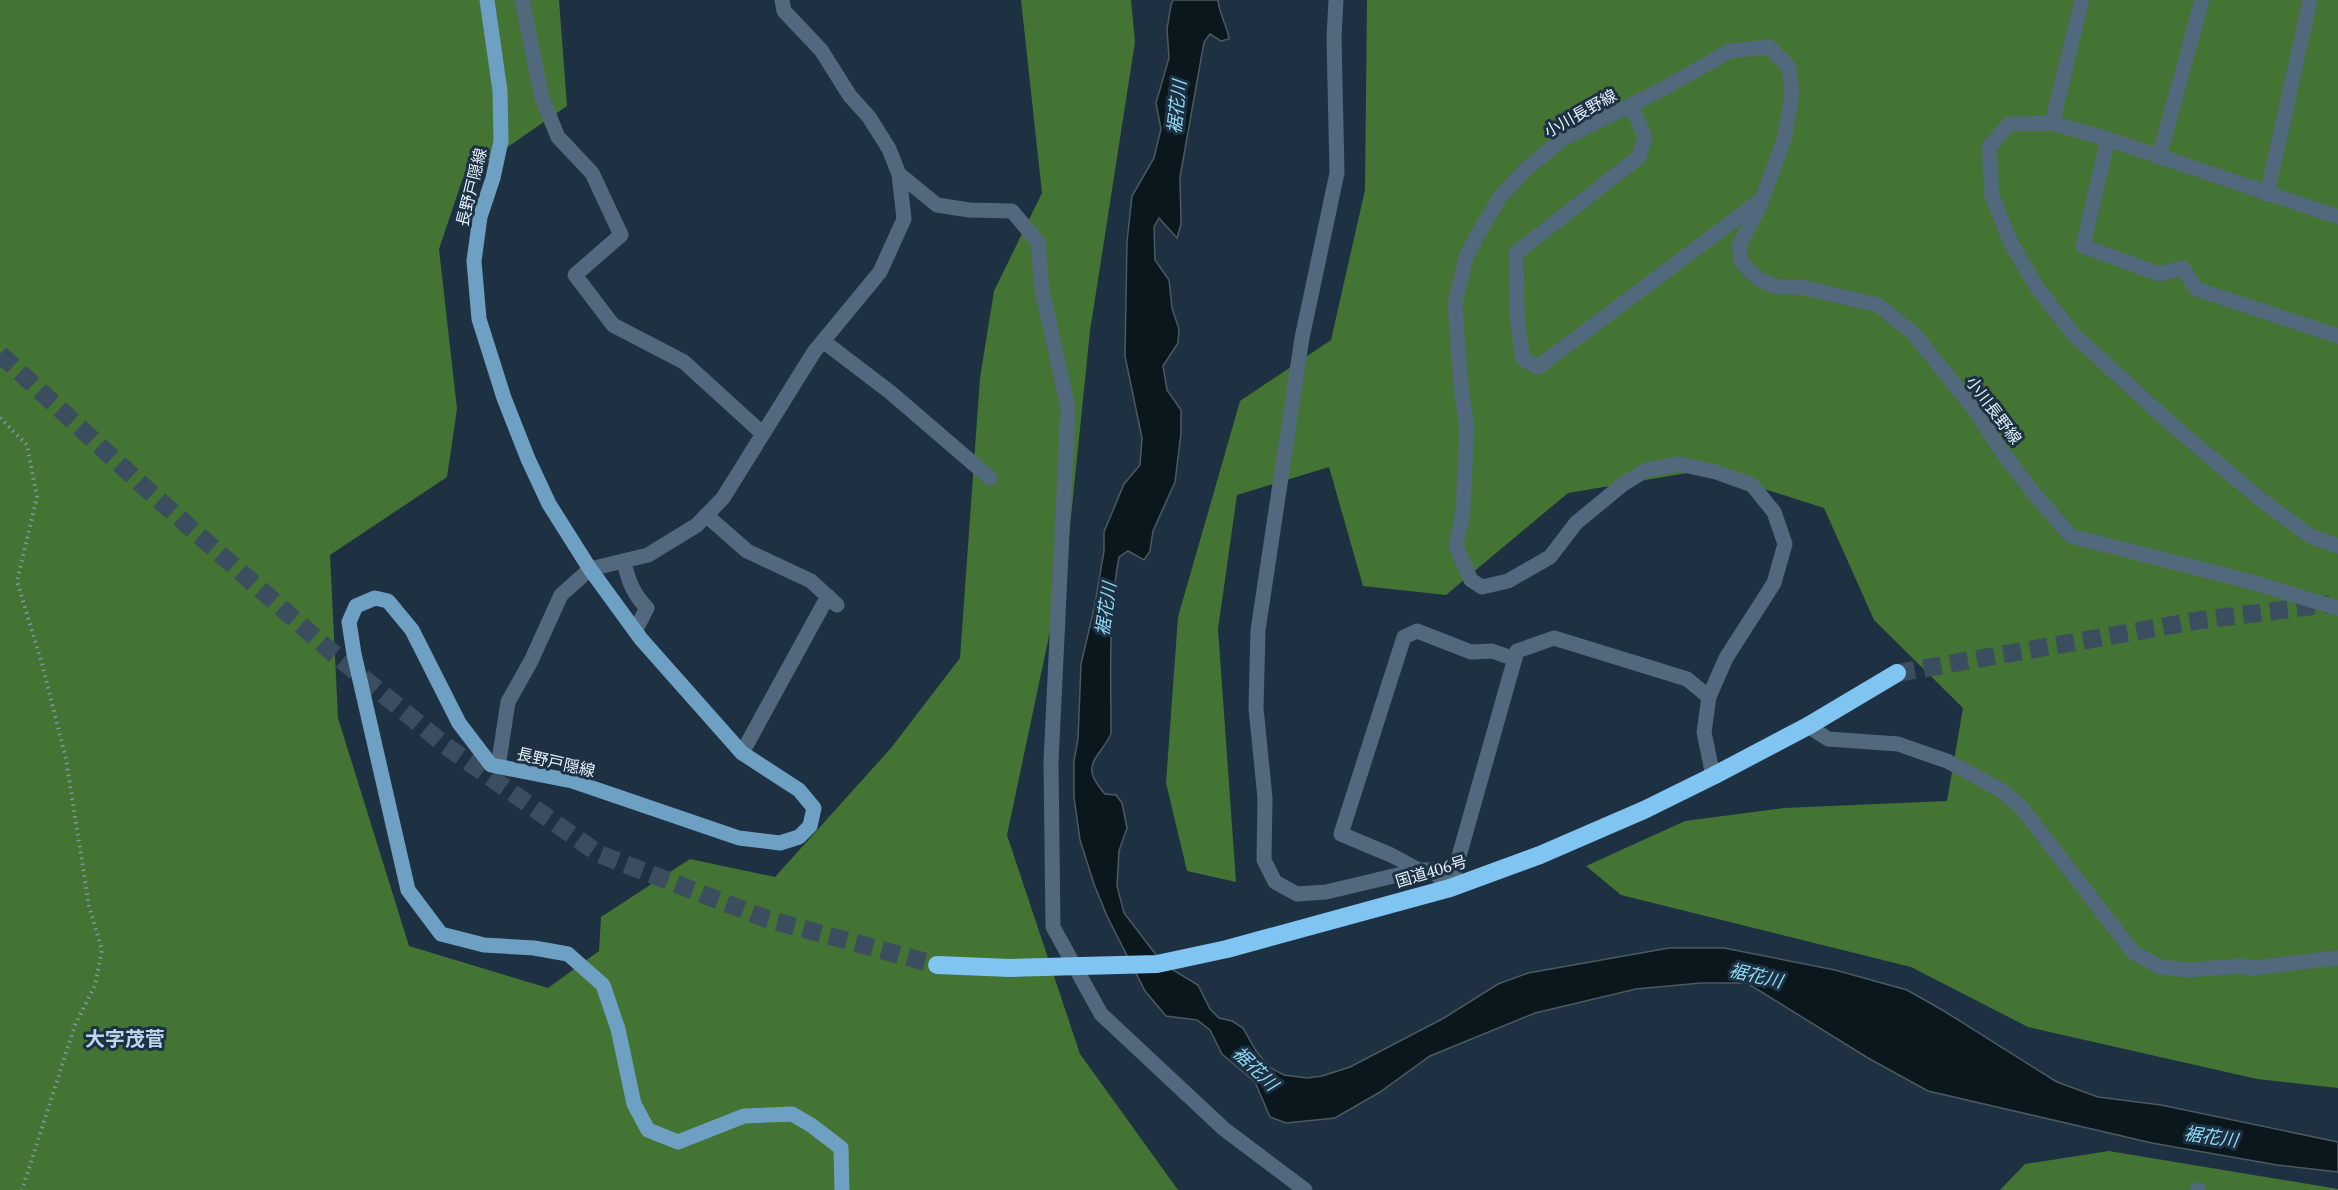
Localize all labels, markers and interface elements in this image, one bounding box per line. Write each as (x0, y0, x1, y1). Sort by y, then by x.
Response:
water label: 裾花川 (1161, 77, 1191, 135)
street label: 小川長野線 (1540, 84, 1620, 142)
street label: 長野戸隠線 (451, 146, 491, 228)
street label: 小川長野線 (1961, 371, 2027, 449)
water label: 裾花川 (1089, 579, 1121, 637)
street label: 長野戸隠線 (515, 742, 597, 782)
street label: 国道406号 (1393, 850, 1469, 892)
water label: 裾花川 (1727, 957, 1787, 993)
district label: 大字茂菅 (85, 1025, 165, 1052)
water label: 裾花川 (1228, 1041, 1285, 1097)
water label: 裾花川 (2183, 1120, 2241, 1152)

